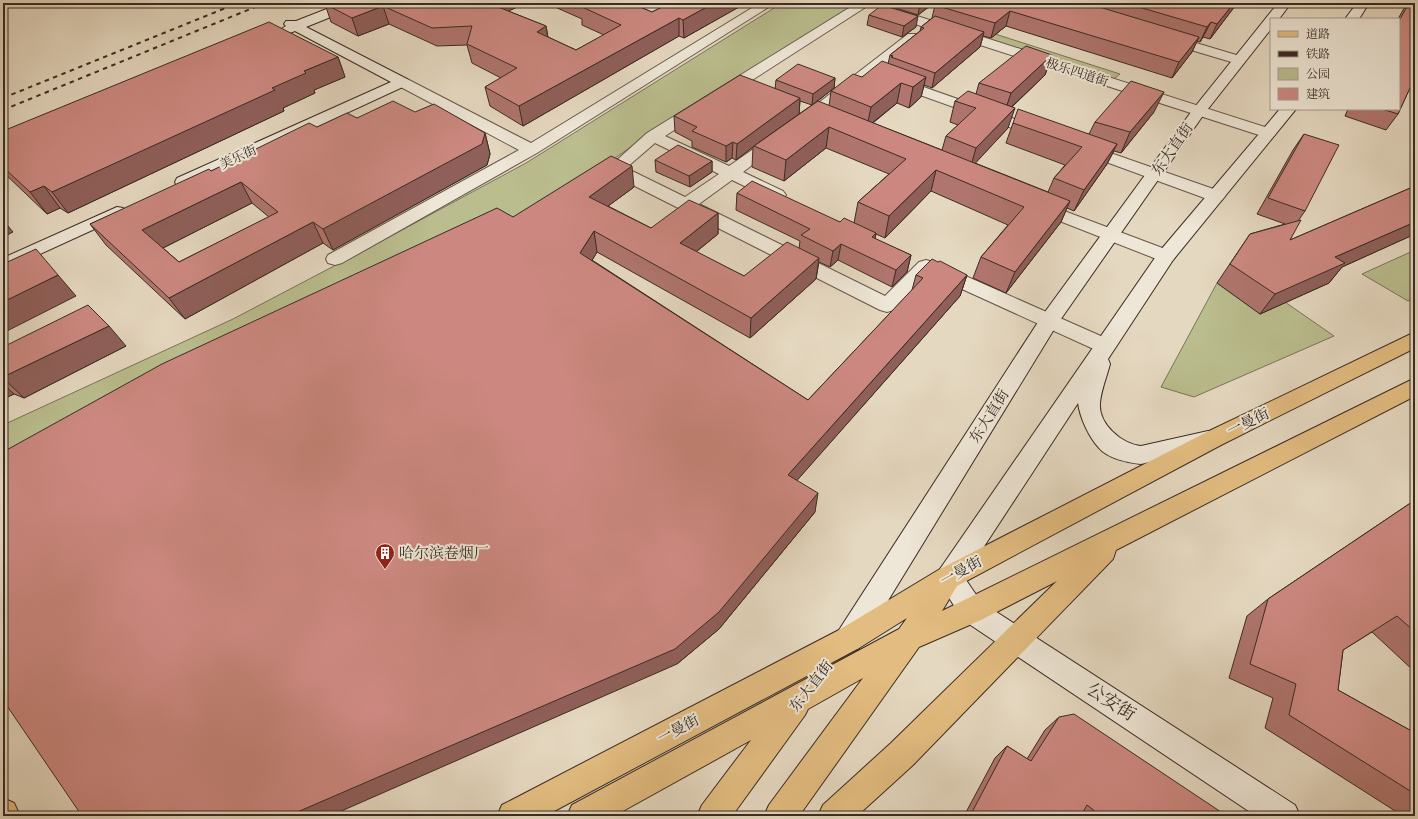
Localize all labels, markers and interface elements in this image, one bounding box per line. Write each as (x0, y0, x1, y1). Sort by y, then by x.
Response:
legend (1270, 18, 1400, 110)
text: 道路 (1306, 27, 1330, 41)
text: 铁路 (1306, 47, 1330, 61)
street label: 极乐四道街 (1044, 55, 1110, 89)
text: 公园 (1306, 67, 1330, 81)
text: 建筑 (1306, 87, 1330, 101)
street label: 东大直街 (1147, 119, 1197, 179)
street label: 美乐街 (217, 142, 259, 172)
street label: 东大直街 (965, 386, 1013, 446)
street label: 一曼街 (1224, 404, 1272, 440)
building icon: 哈尔滨卷烟厂 (374, 542, 396, 570)
place label: 哈尔滨卷烟厂 (399, 544, 489, 562)
street label: 一曼街 (937, 552, 985, 590)
street label: 东大直街 (785, 657, 837, 715)
street label: 公安街 (1083, 678, 1139, 726)
street label: 一曼街 (654, 710, 702, 748)

